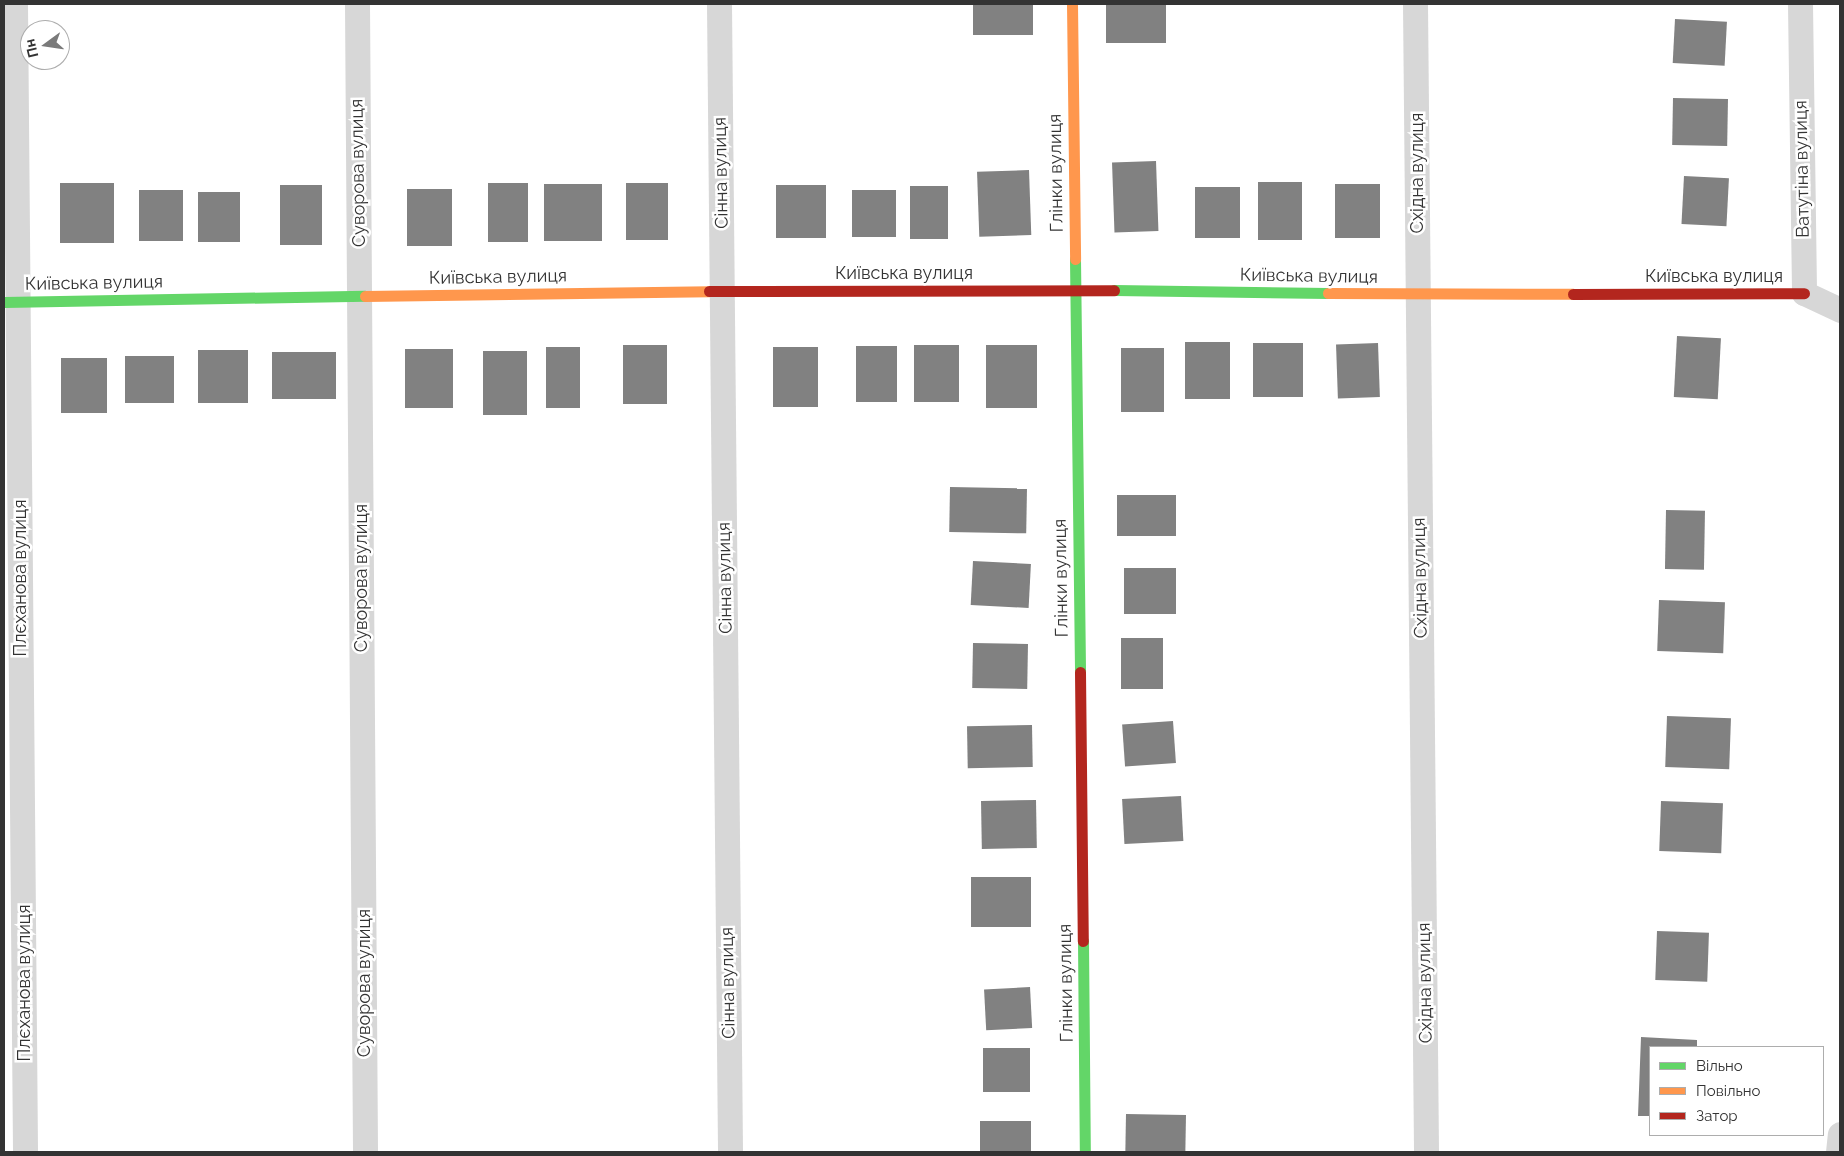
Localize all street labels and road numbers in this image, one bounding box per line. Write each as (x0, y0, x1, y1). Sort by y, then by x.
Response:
street label: Суворова вулиця (346, 99, 370, 247)
street label: Ватутіна вулиця (1790, 100, 1814, 238)
street label: Глінки вулиця (1044, 113, 1068, 233)
street label: Східна вулиця (1406, 113, 1428, 233)
street label: Сінна вулиця (709, 117, 733, 229)
street label: Київська вулиця (835, 262, 973, 284)
street label: Київська вулиця (1240, 264, 1378, 288)
street label: Київська вулиця (429, 265, 567, 289)
street label: Київська вулиця (1645, 265, 1783, 287)
street label: Київська вулиця (25, 271, 163, 295)
street label: Плєханова вулиця (9, 499, 31, 657)
street label: Суворова вулиця (350, 504, 372, 652)
street label: Східна вулиця (1408, 517, 1432, 639)
street label: Глінки вулиця (1049, 518, 1073, 638)
street label: Сінна вулиця (713, 522, 737, 634)
street label: Плєханова вулиця (13, 904, 35, 1062)
street label: Суворова вулиця (353, 909, 375, 1057)
street label: Східна вулиця (1413, 922, 1437, 1044)
street label: Глінки вулиця (1054, 923, 1078, 1043)
street label: Сінна вулиця (716, 927, 740, 1039)

